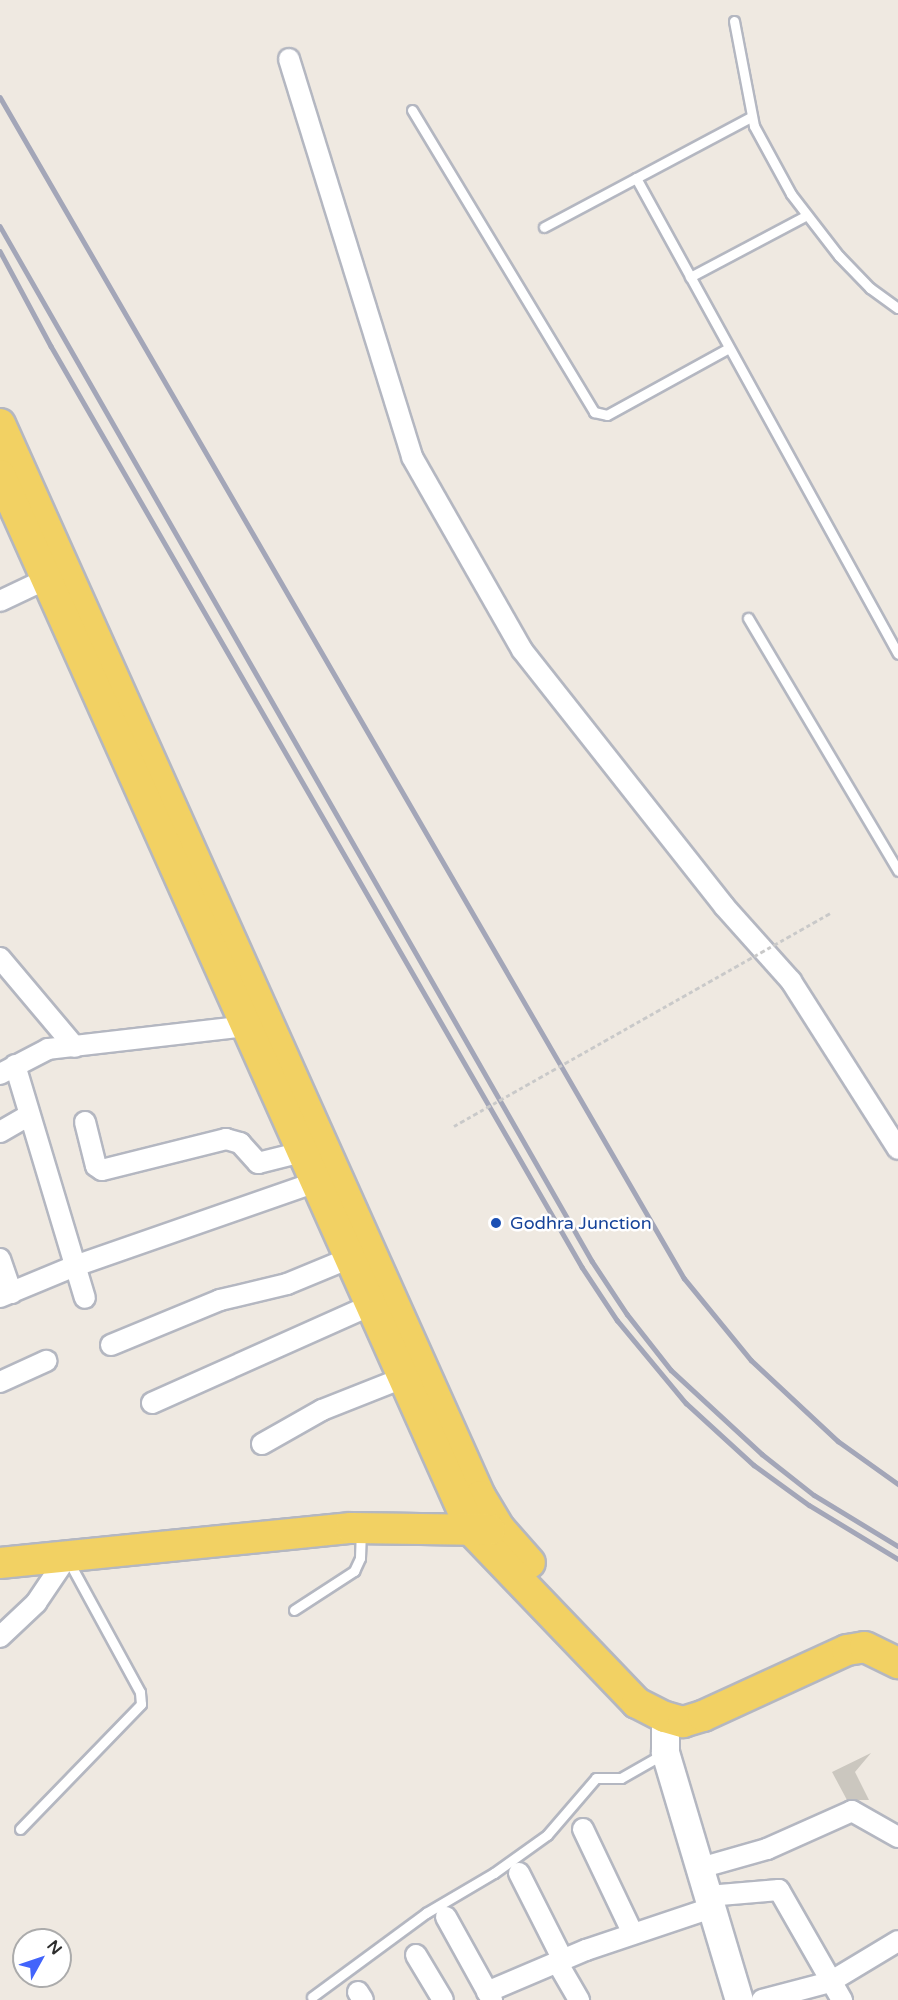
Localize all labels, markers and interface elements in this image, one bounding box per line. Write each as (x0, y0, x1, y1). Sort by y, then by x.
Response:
place label: Godhra Junction (510, 1212, 652, 1234)
marker: Godhra Junction (487, 1214, 505, 1232)
north arrow (12, 1928, 72, 1988)
text: N (42, 1936, 66, 1959)

